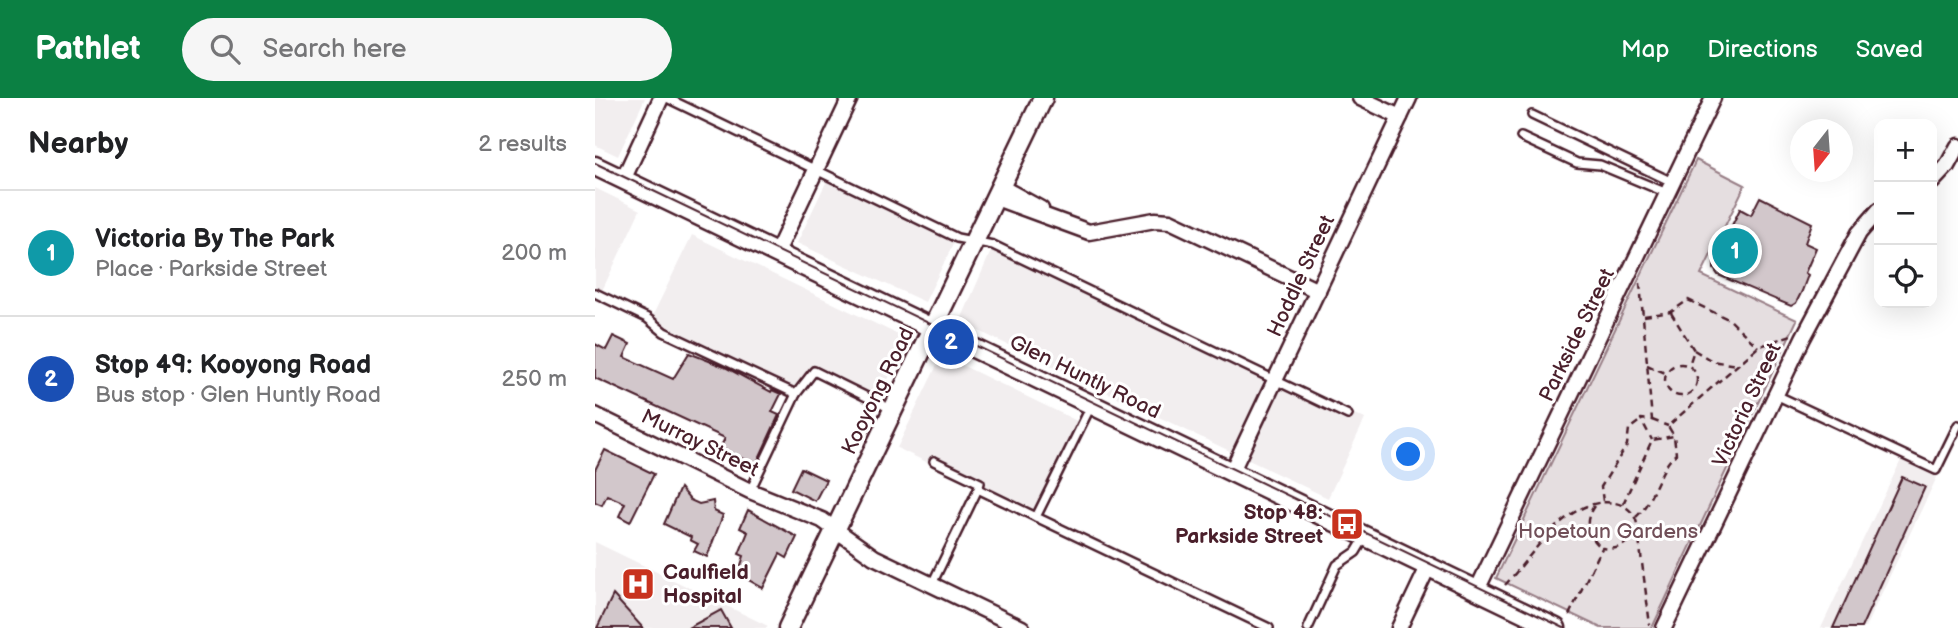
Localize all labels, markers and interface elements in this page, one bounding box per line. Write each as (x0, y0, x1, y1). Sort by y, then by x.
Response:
search box (182, 18, 672, 81)
text: Pathlet (35, 29, 140, 69)
icon: search (206, 30, 244, 68)
text: Search here (262, 34, 406, 65)
text: Map (1621, 35, 1669, 64)
text: Directions (1707, 35, 1818, 64)
text: Saved (1856, 35, 1923, 64)
north arrow (1790, 119, 1853, 182)
map controls (1874, 119, 1937, 308)
button: + (1874, 119, 1937, 182)
text: Nearby (28, 126, 128, 162)
text: 2 results (478, 130, 567, 158)
button: − (1874, 182, 1937, 245)
street label: Hoddle Street (1262, 211, 1340, 341)
text: Victoria By The Park (95, 224, 335, 255)
pin: 1 (1712, 225, 1758, 277)
text: 1 (46, 239, 56, 267)
text: 200 m (501, 239, 567, 267)
button: locate (1874, 245, 1937, 308)
text: Place · Parkside Street (95, 255, 327, 283)
street label: Parkside Street (1534, 264, 1620, 406)
pin: 2 (928, 316, 974, 368)
street label: Kooyong Road (836, 323, 920, 459)
street label: Glen Huntly Road (1005, 330, 1165, 424)
street label: Victoria Street (1707, 338, 1787, 471)
text: Stop 49: Kooyong Road (95, 350, 371, 381)
text: 2 (44, 365, 58, 393)
text: 250 m (501, 365, 567, 393)
text: Bus stop · Glen Huntly Road (95, 381, 381, 409)
street label: Murray Street (637, 404, 763, 482)
your location (1391, 437, 1425, 471)
place label: Stop 48: Parkside Street (1175, 500, 1323, 549)
bus stop icon: Stop 48: Parkside Street (1328, 505, 1366, 543)
park label: Hopetoun Gardens (1518, 519, 1698, 544)
place label: Caulfield Hospital (663, 560, 749, 609)
hospital icon: Caulfield Hospital (619, 565, 657, 603)

